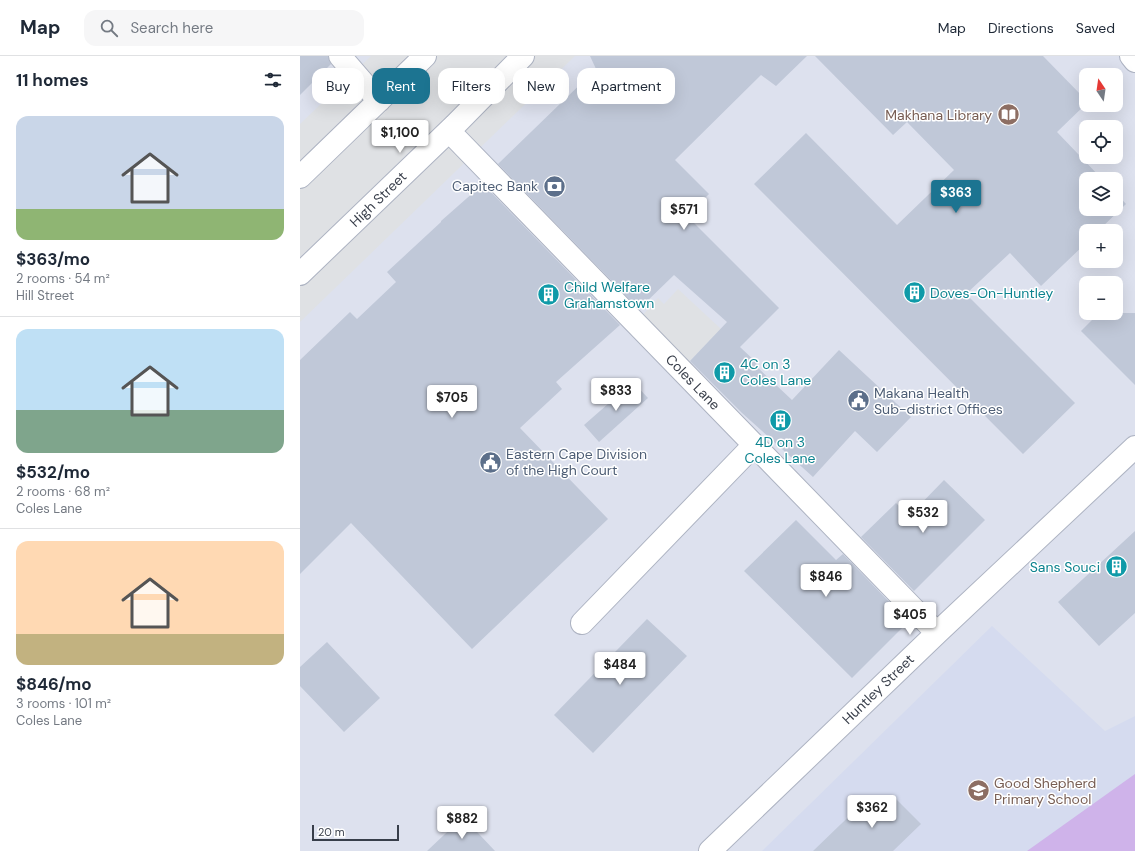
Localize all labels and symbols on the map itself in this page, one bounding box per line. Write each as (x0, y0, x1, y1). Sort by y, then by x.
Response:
north arrow (1079, 68, 1123, 112)
library icon: Makhana Library (995, 102, 1021, 128)
place label: Makhana Library (885, 106, 992, 124)
pin: $1,100 (367, 120, 433, 154)
street label: High Street (346, 167, 410, 231)
bank icon: Capitec Bank (541, 173, 567, 199)
place label: Capitec Bank (452, 177, 538, 195)
pin: $363 (932, 180, 980, 214)
pin: $571 (660, 197, 708, 231)
place label: Child Welfare Grahamstown (564, 278, 654, 312)
building icon: Doves-On-Huntley (901, 280, 927, 306)
building icon: Child Welfare Grahamstown (535, 282, 561, 308)
place label: Doves-On-Huntley (930, 284, 1053, 302)
street label: Coles Lane (662, 350, 724, 414)
place label: 4C on 3 Coles Lane (740, 355, 811, 389)
building icon: 4C on 3 Coles Lane (711, 359, 737, 385)
pin: $833 (592, 378, 640, 412)
place label: Makana Health Sub-district Offices (874, 384, 1003, 418)
pin: $705 (428, 385, 476, 419)
public building icon: Makana Health Sub-district Offices (845, 388, 871, 414)
building icon: 4D on 3 Coles Lane (767, 407, 793, 433)
place label: 4D on 3 Coles Lane (744, 433, 816, 467)
place label: Eastern Cape Division of the High Court (506, 445, 647, 479)
public building icon: Eastern Cape Division of the High Court (477, 449, 503, 475)
pin: $532 (899, 500, 947, 534)
building icon: Sans Souci (1103, 554, 1129, 580)
place label: Sans Souci (1030, 558, 1100, 576)
pin: $846 (802, 564, 850, 598)
pin: $405 (886, 602, 934, 636)
street label: Huntley Street (838, 650, 918, 728)
pin: $484 (596, 652, 644, 686)
place label: Good Shepherd Primary School (994, 774, 1096, 808)
school or university icon: Good Shepherd Primary School (966, 778, 992, 804)
pin: $362 (848, 795, 896, 829)
pin: $882 (438, 806, 486, 840)
scale bar (312, 823, 399, 842)

